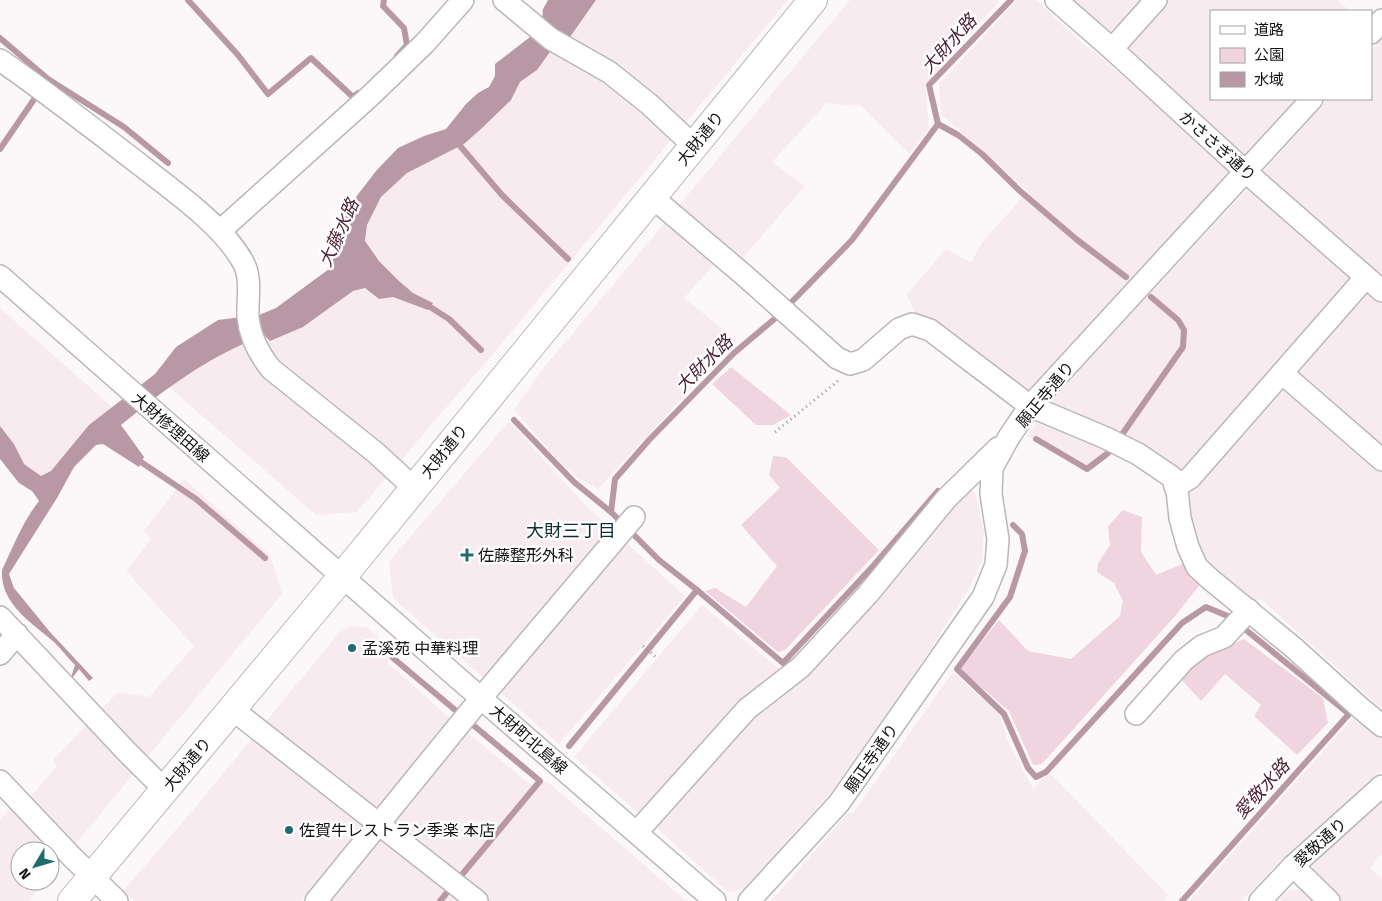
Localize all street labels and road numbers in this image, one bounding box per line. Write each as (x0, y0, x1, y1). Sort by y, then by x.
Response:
street label: 大財通り (673, 107, 728, 169)
street label: かささぎ通り (1176, 107, 1260, 186)
street label: 願正寺通り (1012, 358, 1078, 431)
street label: 大財修理田線 (128, 389, 213, 466)
street label: 大財通り (417, 420, 472, 482)
street label: 大財町北島線 (486, 701, 571, 778)
street label: 願正寺通り (841, 720, 902, 797)
street label: 大財通り (160, 734, 215, 795)
street label: 愛敬通り (1290, 814, 1350, 871)

